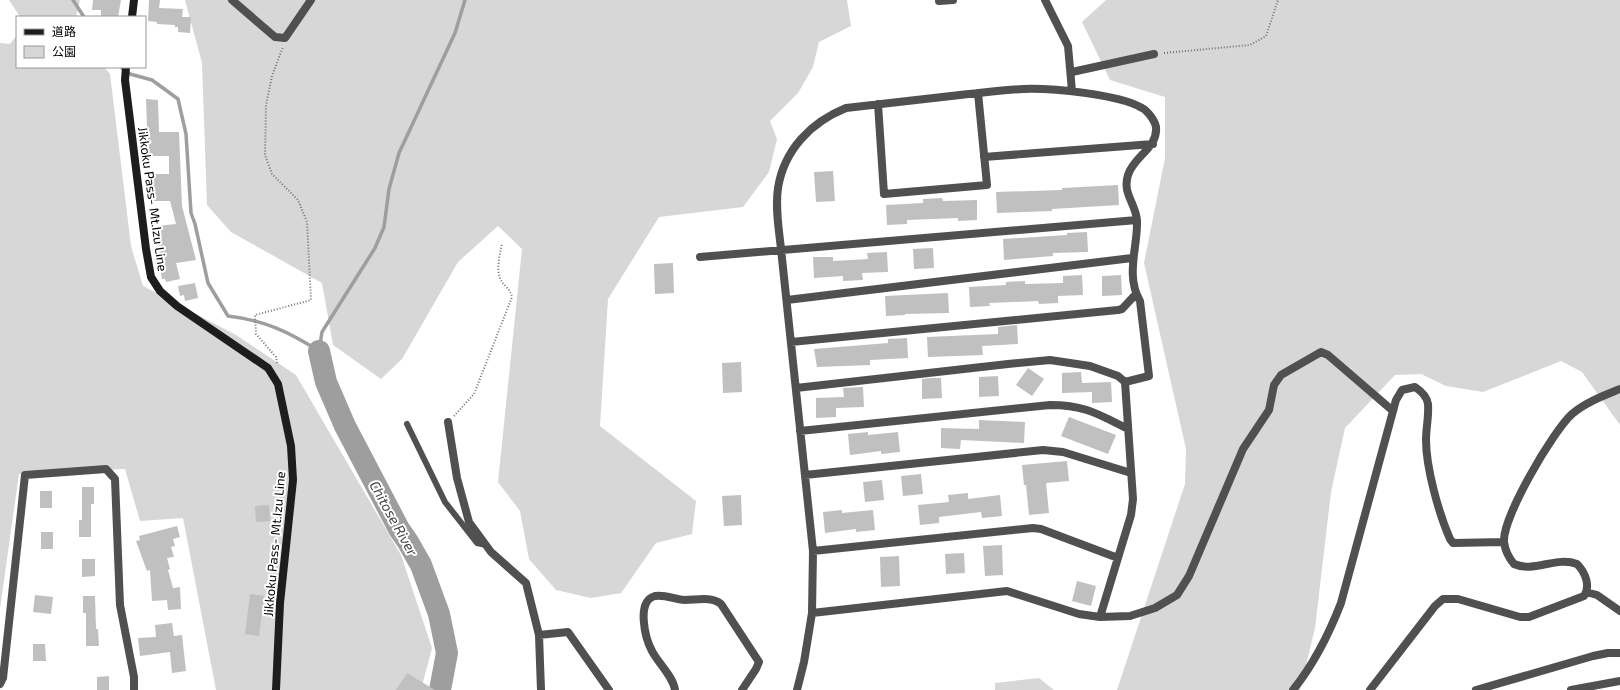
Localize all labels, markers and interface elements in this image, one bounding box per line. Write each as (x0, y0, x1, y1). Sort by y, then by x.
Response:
legend (16, 16, 146, 68)
text: 道路 (52, 24, 76, 38)
text: 公園 (52, 44, 76, 58)
street label: Jikkoku Pass- Mt.Izu Line (135, 126, 171, 272)
street label: Jikkoku Pass- Mt.Izu Line (260, 471, 288, 617)
water label: Chitose River (366, 478, 422, 559)

